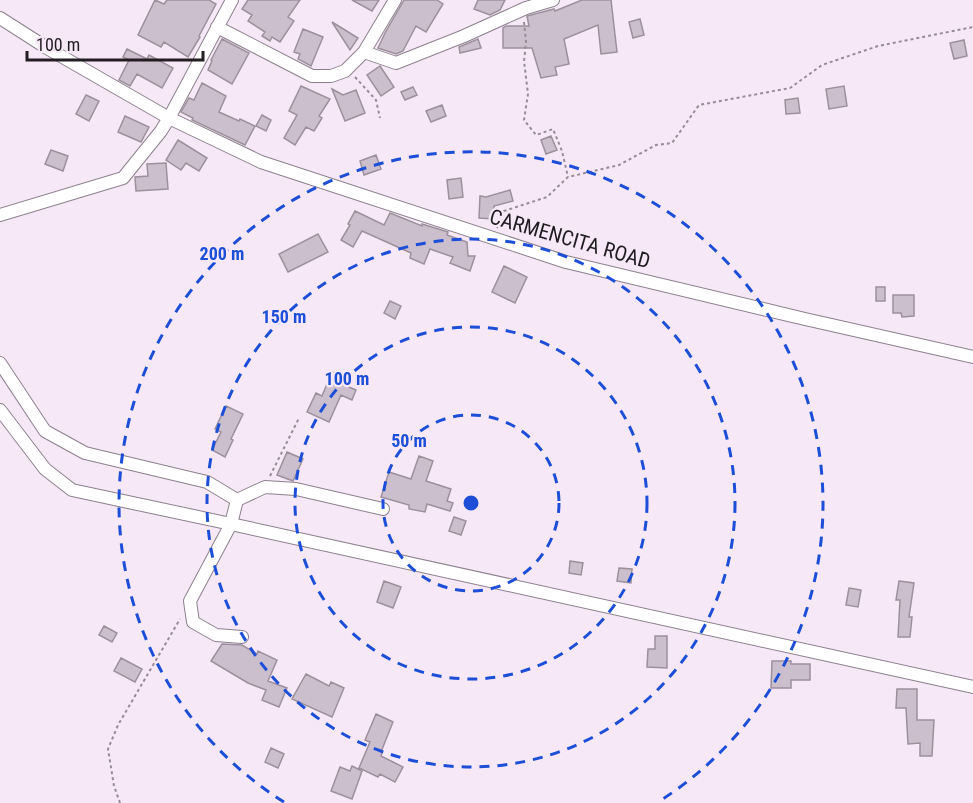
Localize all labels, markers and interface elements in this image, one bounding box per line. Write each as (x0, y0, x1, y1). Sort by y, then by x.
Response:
scale bar (27, 24, 202, 62)
text: 100 m (36, 34, 80, 55)
street label: CARMENCITA ROAD (487, 205, 653, 273)
text: 200 m (200, 243, 244, 264)
text: 150 m (262, 306, 306, 327)
text: 100 m (325, 368, 369, 389)
text: 50 m (391, 430, 427, 451)
centre of rings (461, 493, 481, 513)

